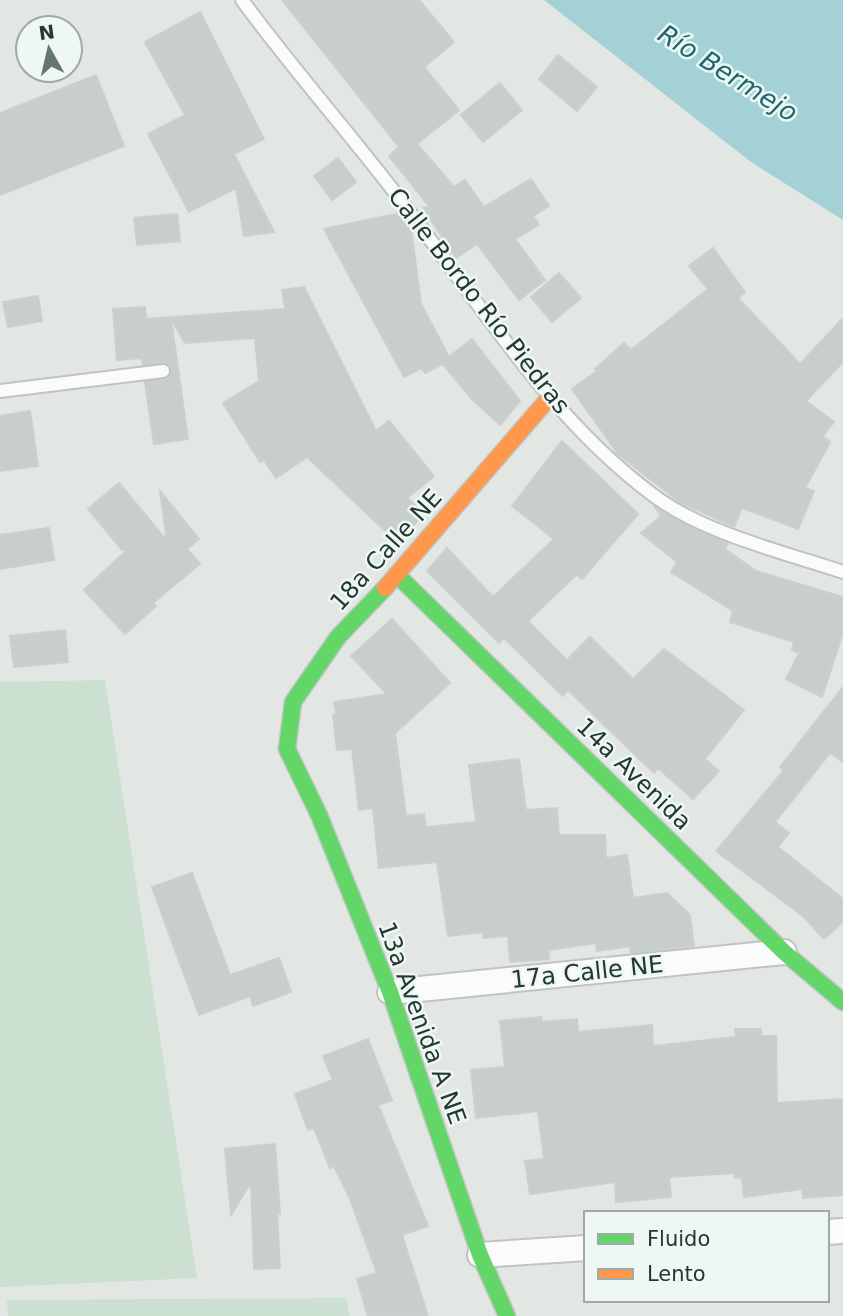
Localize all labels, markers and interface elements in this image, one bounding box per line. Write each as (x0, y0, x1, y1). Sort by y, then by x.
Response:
north arrow (14, 14, 84, 84)
water label: Río Bermejo (653, 18, 803, 128)
text: N (37, 20, 56, 44)
street label: Calle Bordo Río Piedras (382, 183, 576, 419)
street label: 18a Calle NE (324, 484, 448, 616)
street label: 14a Avenida (571, 712, 697, 836)
street label: 13a Avenida A NE (372, 918, 472, 1128)
street label: 17a Calle NE (509, 950, 665, 994)
legend (584, 1211, 829, 1302)
text: Fluido (647, 1227, 710, 1251)
text: Lento (647, 1262, 706, 1286)

